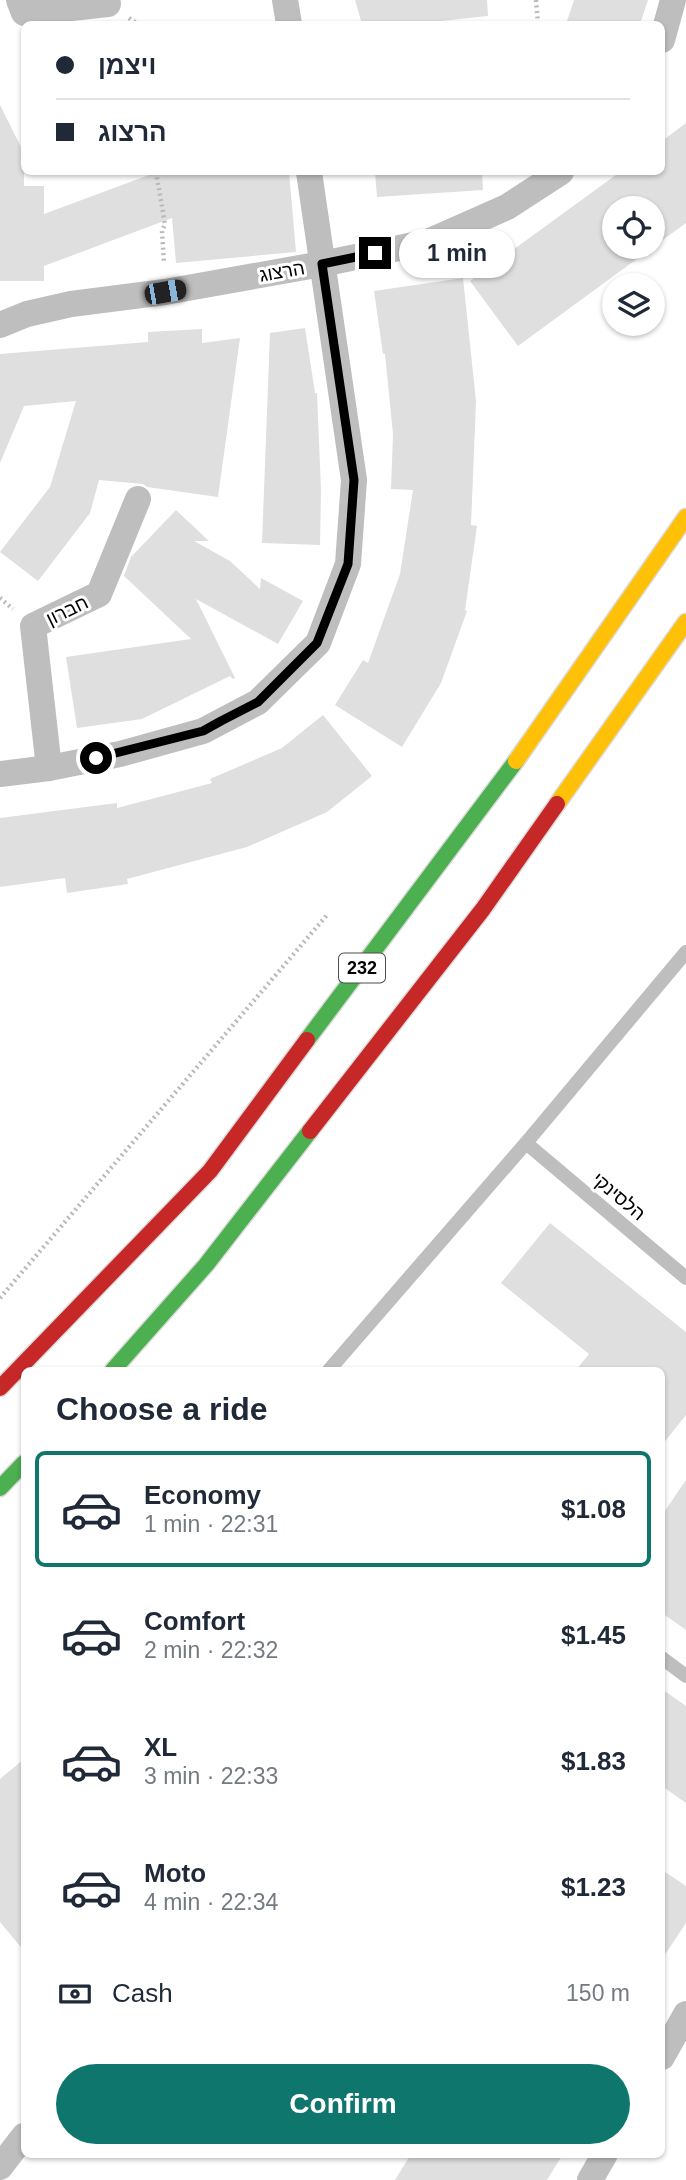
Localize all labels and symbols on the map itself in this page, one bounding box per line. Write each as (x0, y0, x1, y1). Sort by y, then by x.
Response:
callout: 1 min (400, 229, 515, 278)
route end (359, 237, 391, 269)
street label: הרצוג (258, 257, 306, 286)
car (143, 278, 188, 306)
street label: חברון (43, 591, 92, 630)
route start (80, 742, 112, 774)
road number: 232 (339, 953, 385, 982)
street label: הלסינקי (588, 1168, 649, 1224)

